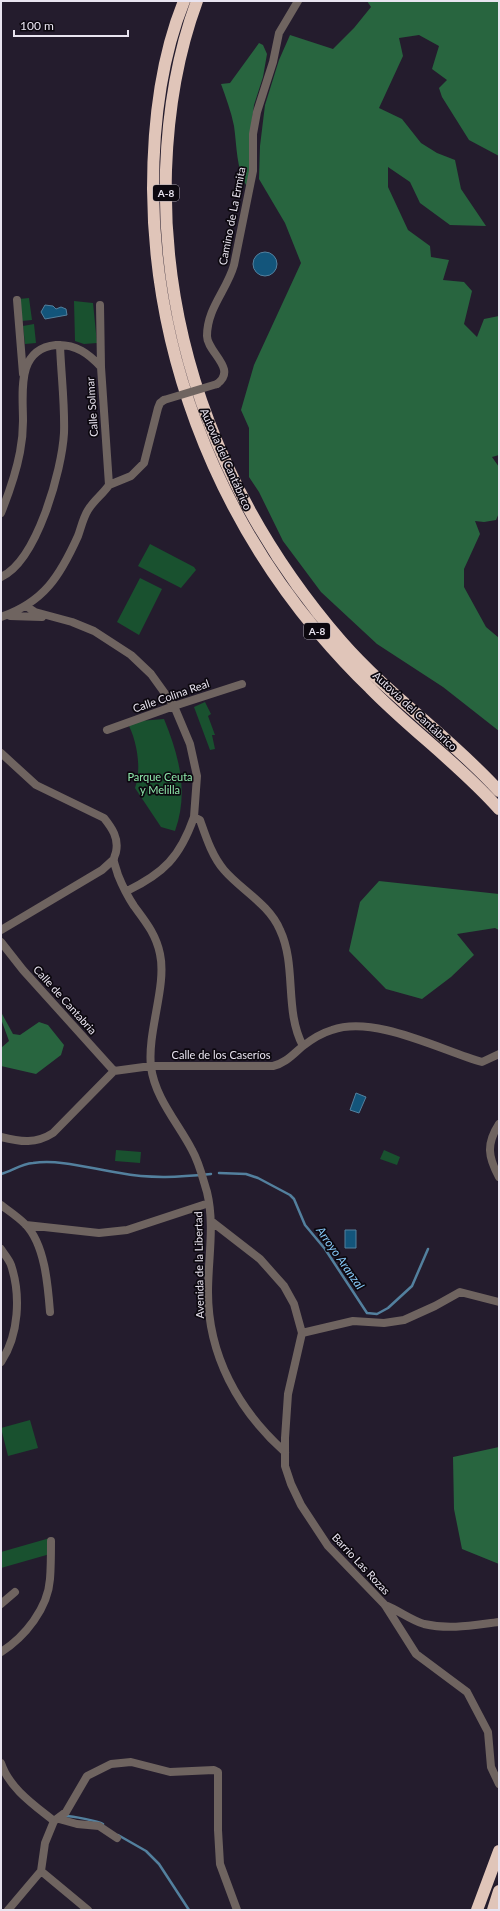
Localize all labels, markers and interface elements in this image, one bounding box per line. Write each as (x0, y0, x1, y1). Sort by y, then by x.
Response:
scale bar (14, 12, 128, 38)
text: 100 m (20, 18, 54, 33)
street label: Camino de La Ermita (216, 166, 247, 266)
road number: A-8 (153, 185, 179, 201)
street label: Calle Solmar (83, 377, 100, 437)
street label: Autovía del Cantábrico (198, 406, 255, 512)
road number: A-8 (304, 623, 330, 639)
street label: Autovía del Cantábrico (371, 668, 460, 753)
street label: Calle Colina Real (131, 676, 211, 715)
park label: Parque Ceuta y Melilla (127, 770, 193, 796)
street label: Calle de Cantabria (31, 963, 100, 1037)
street label: Calle de los Caseríos (172, 1048, 271, 1061)
street label: Avenida de la Libertad (191, 1211, 206, 1319)
water label: Arroyo Aranzal (313, 1222, 368, 1292)
street label: Barrio Las Rozas (330, 1530, 393, 1597)

